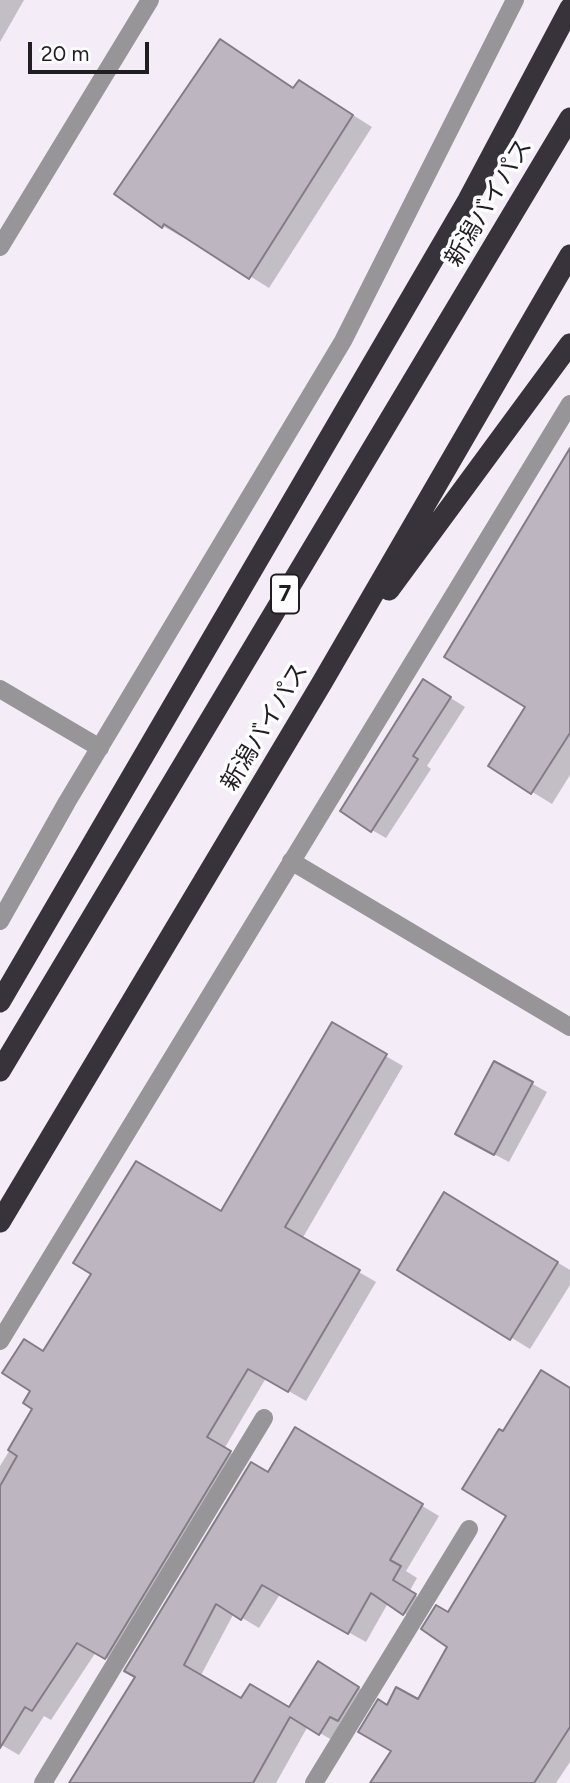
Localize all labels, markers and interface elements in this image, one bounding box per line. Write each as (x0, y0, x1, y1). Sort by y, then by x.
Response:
scale bar (32, 28, 152, 72)
text: 20 m (41, 41, 89, 66)
street label: 新潟バイパス (440, 134, 538, 272)
road number: 7 (271, 574, 299, 614)
street label: 新潟バイパス (216, 658, 314, 796)

